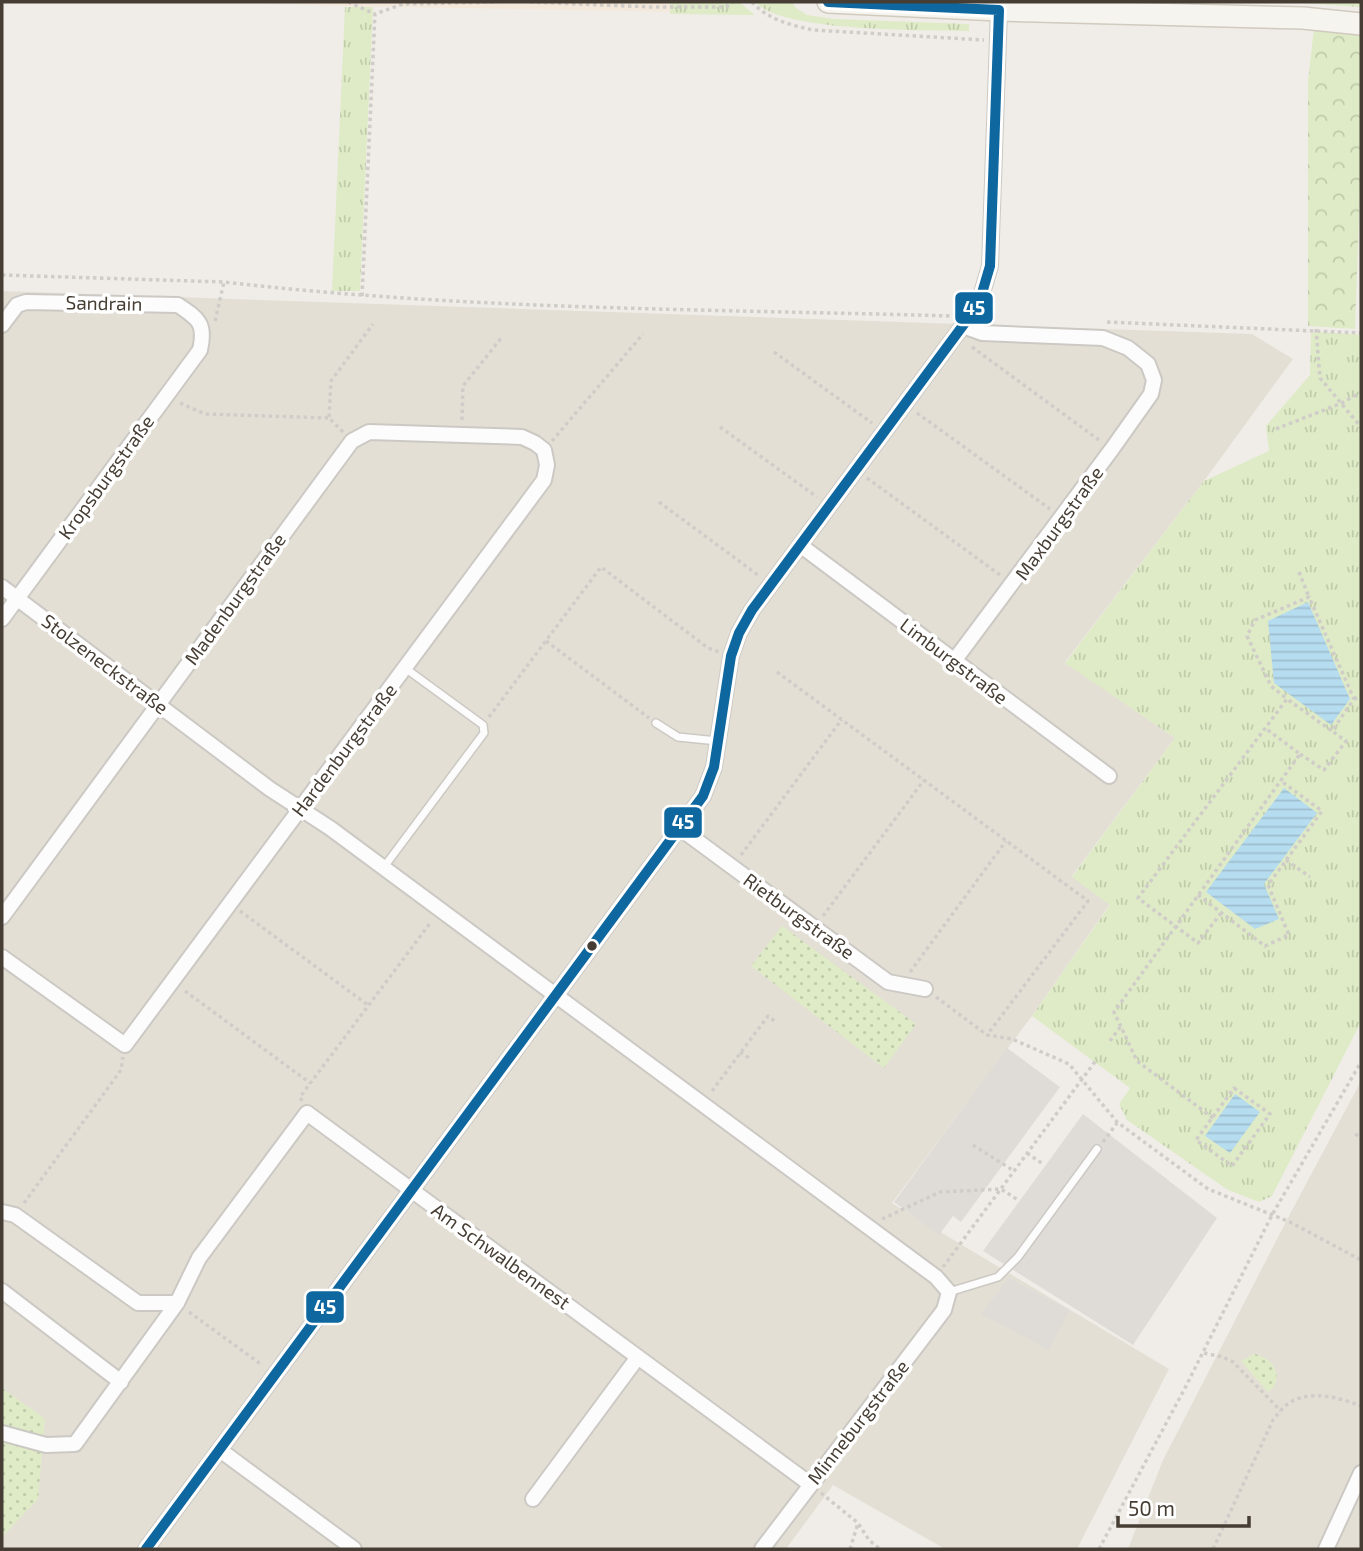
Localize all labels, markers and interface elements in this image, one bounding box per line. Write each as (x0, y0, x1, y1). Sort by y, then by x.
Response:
street label: Sandrain (65, 290, 143, 315)
line badge: 45 (954, 291, 994, 325)
text: 45 (963, 296, 985, 319)
street label: Kropsburgstraße (53, 410, 158, 543)
street label: Maxburgstraße (1010, 461, 1108, 584)
street label: Madenburgstraße (179, 528, 290, 669)
street label: Stolzeneckstraße (38, 609, 173, 719)
street label: Limburgstraße (896, 613, 1013, 709)
street label: Hardenburgstraße (286, 679, 401, 821)
line badge: 45 (663, 806, 703, 839)
text: 45 (672, 810, 694, 833)
street label: Rietburgstraße (739, 868, 859, 964)
unlabelled marker (585, 939, 599, 953)
street label: Am Schwalbennest (428, 1198, 575, 1314)
line badge: 45 (305, 1290, 345, 1324)
text: 45 (314, 1295, 336, 1318)
street label: Minneburgstraße (802, 1355, 913, 1488)
scale bar (1118, 1484, 1249, 1528)
text: 50 m (1128, 1495, 1175, 1520)

